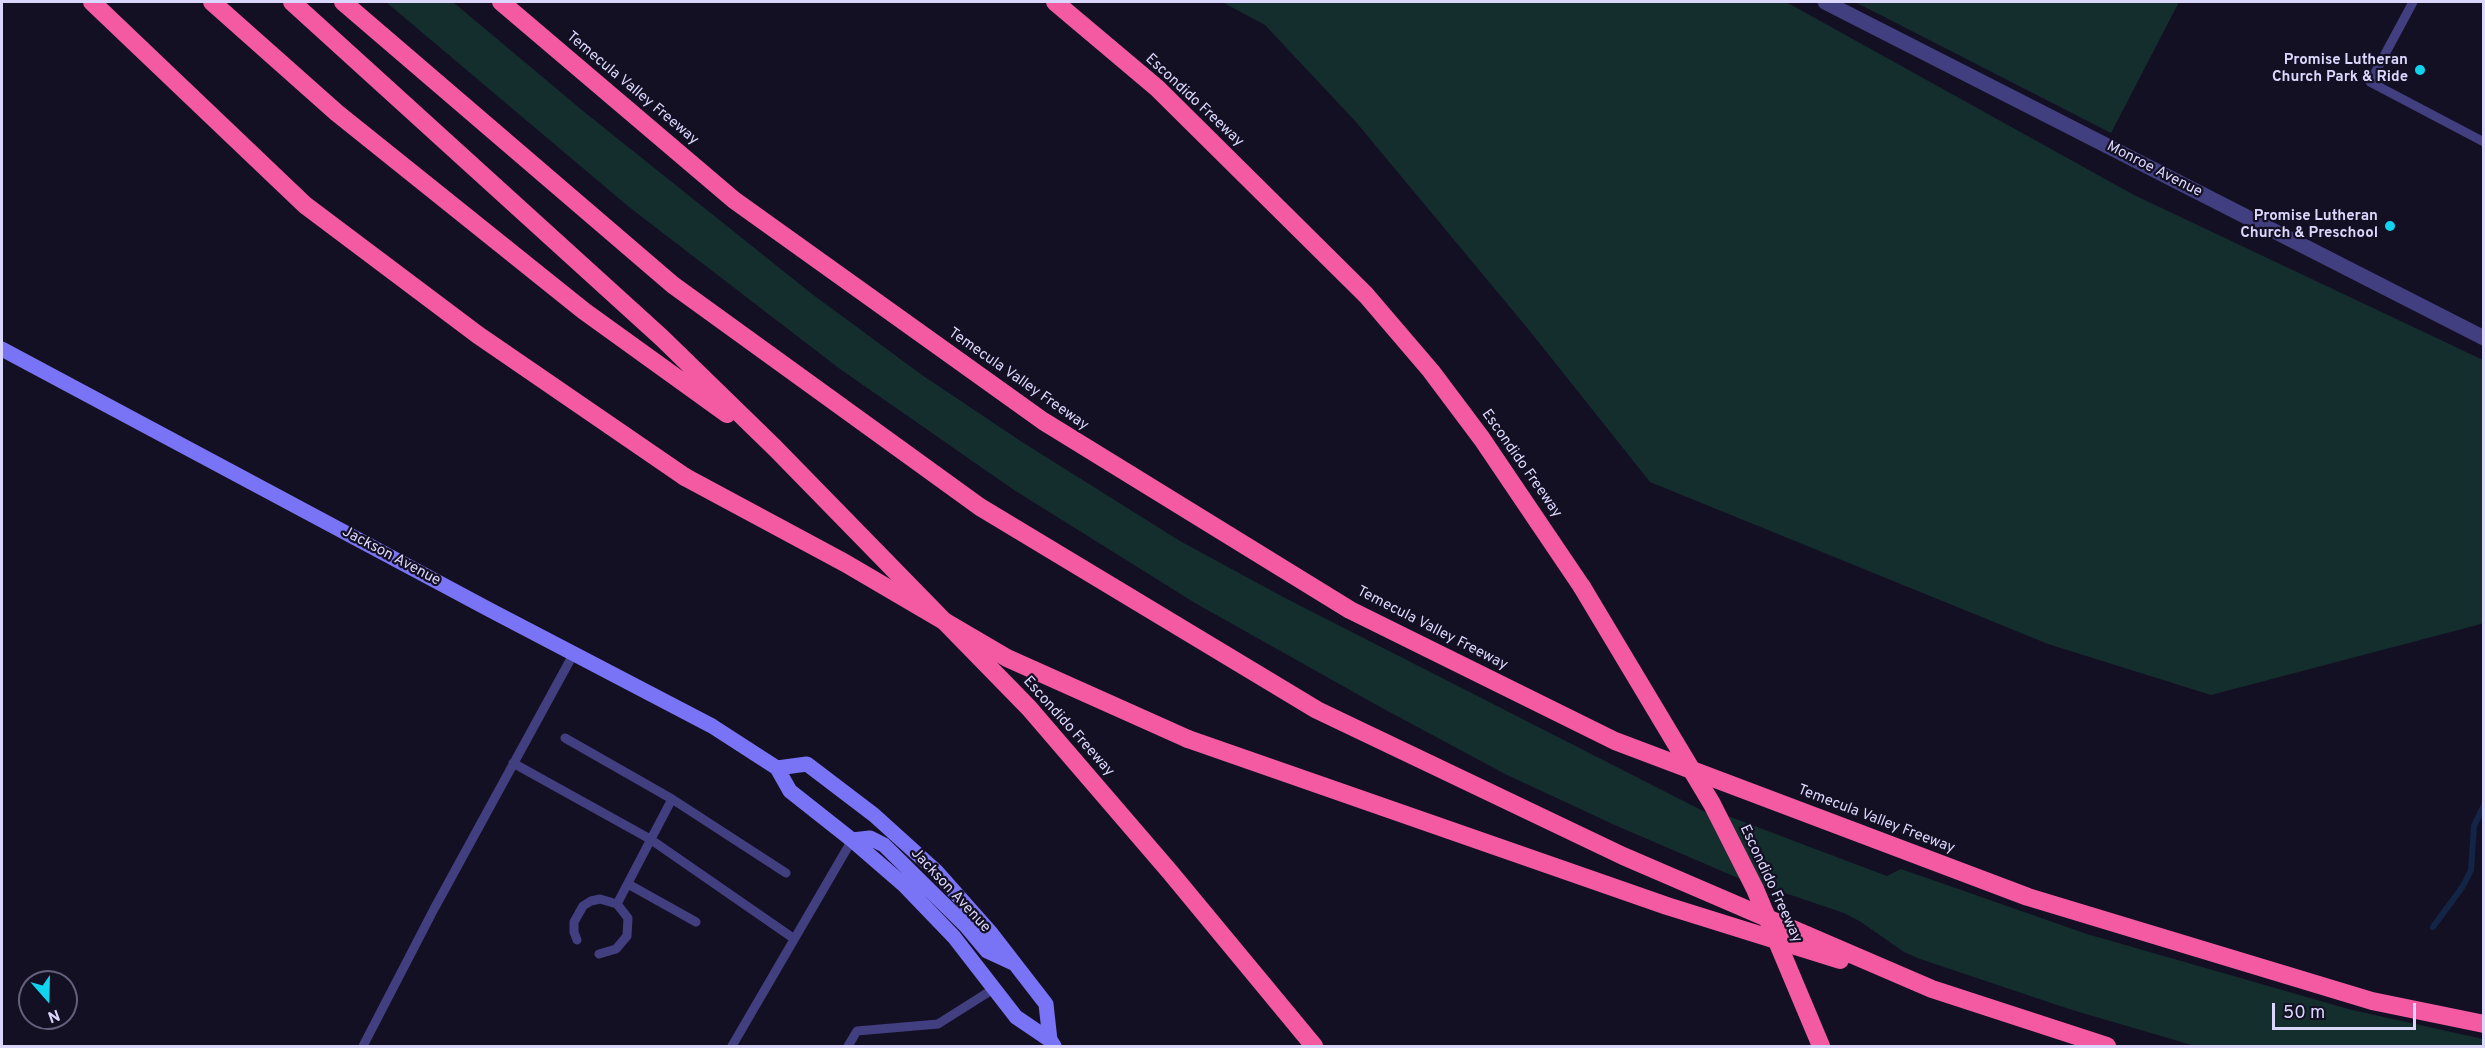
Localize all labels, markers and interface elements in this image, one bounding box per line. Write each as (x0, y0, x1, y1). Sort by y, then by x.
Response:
street label: Temecula Valley Freeway (562, 28, 702, 150)
street label: Escondido Freeway (1141, 51, 1247, 151)
place label: Promise Lutheran Church Park & Ride (2272, 52, 2408, 87)
marker: Promise Lutheran Church Park & Ride (2413, 63, 2427, 77)
street label: Monroe Avenue (2103, 138, 2205, 202)
place label: Promise Lutheran Church & Preschool (2240, 208, 2378, 243)
marker: Promise Lutheran Church & Preschool (2383, 219, 2397, 233)
street label: Temecula Valley Freeway (944, 325, 1092, 435)
street label: Escondido Freeway (1477, 406, 1565, 522)
street label: Jackson Avenue (339, 524, 443, 590)
street label: Temecula Valley Freeway (1353, 583, 1511, 675)
street label: Escondido Freeway (1018, 673, 1118, 781)
street label: Temecula Valley Freeway (1795, 782, 1957, 858)
street label: Escondido Freeway (1735, 822, 1805, 946)
street label: Jackson Avenue (906, 845, 994, 937)
north arrow (18, 970, 78, 1030)
scale bar (2275, 991, 2419, 1029)
text: 50 m (2283, 1002, 2325, 1025)
text: N (45, 1004, 62, 1026)

